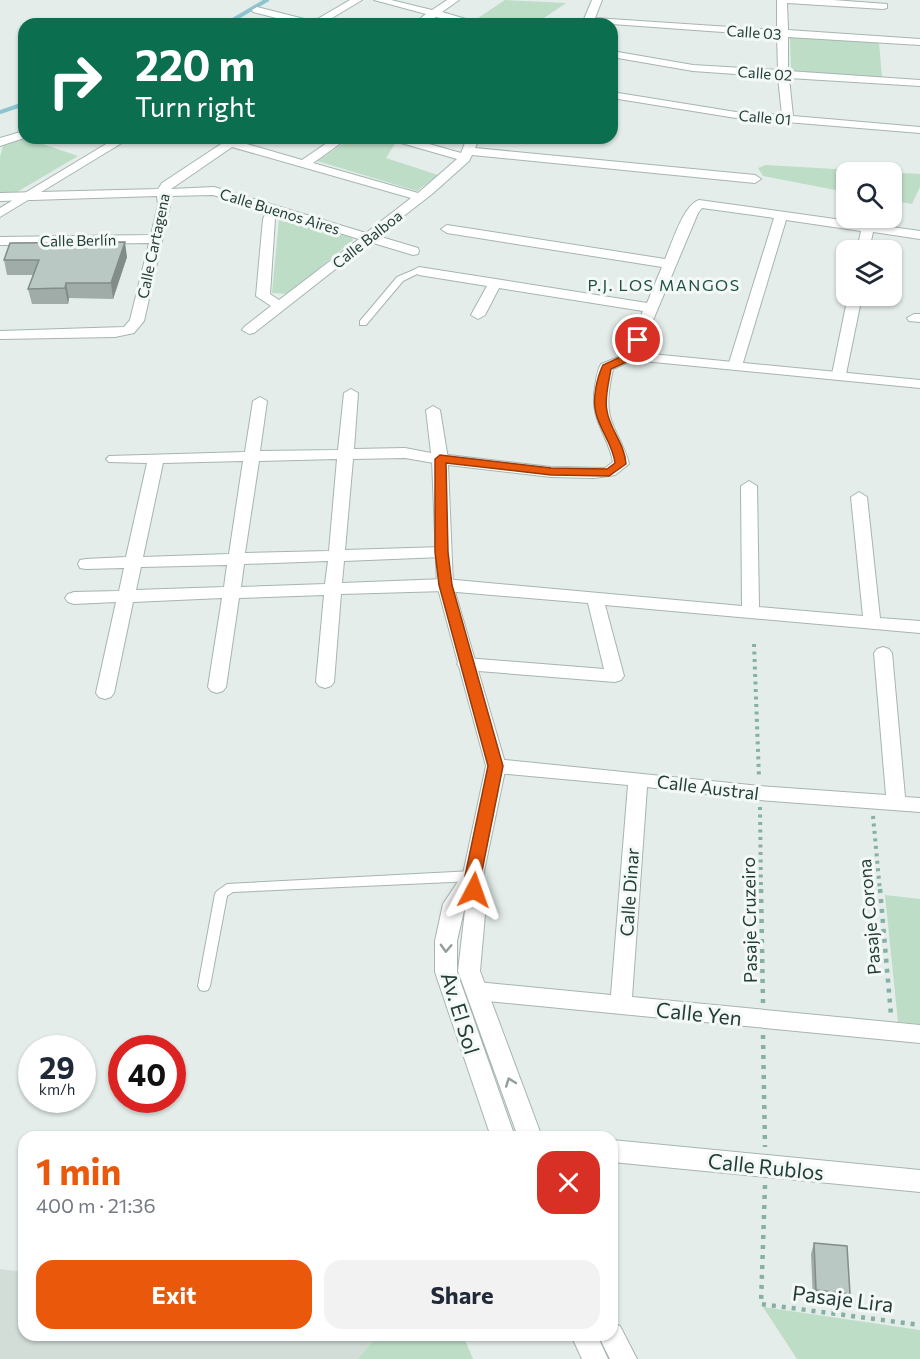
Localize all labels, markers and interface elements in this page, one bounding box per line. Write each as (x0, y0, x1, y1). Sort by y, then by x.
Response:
street label: Calle 03 (726, 21, 782, 43)
text: 220 m (135, 38, 255, 90)
icon: right (36, 42, 114, 120)
street label: Calle 02 (737, 62, 793, 84)
text: Turn right (135, 90, 255, 123)
street label: Calle 01 (738, 106, 792, 128)
map controls (836, 162, 902, 306)
button: search (836, 162, 902, 228)
street label: Calle Buenos Aires (218, 184, 342, 238)
street label: Calle Cartagena (133, 192, 173, 300)
street label: Calle Balboa (329, 206, 405, 272)
street label: Calle Berlín (40, 230, 116, 250)
button: layers (836, 240, 902, 306)
district label: P.J. LOS MANGOS (587, 275, 741, 294)
pin (612, 314, 663, 365)
icon: arrive (621, 323, 654, 356)
street label: Calle Austral (656, 770, 760, 804)
street label: Calle Dinar (615, 847, 643, 937)
street label: Pasaje Cruzeiro (737, 857, 761, 983)
position arrow (442, 858, 506, 922)
street label: Pasaje Corona (853, 858, 885, 976)
one-way arrow (440, 944, 453, 953)
street label: Av. El Sol (437, 969, 485, 1057)
street label: Calle Yen (655, 996, 743, 1030)
speed limit sign: 40 (108, 1035, 186, 1113)
text: 29 (39, 1048, 75, 1085)
one-way arrow (505, 1077, 518, 1088)
text: km/h (39, 1080, 75, 1098)
street label: Calle Rublos (707, 1147, 825, 1185)
text: 1 min (36, 1148, 121, 1192)
button: close (537, 1151, 600, 1214)
text: 400 m · 21:36 (36, 1193, 156, 1217)
button: Exit (36, 1260, 312, 1329)
button: Share (324, 1260, 600, 1329)
street label: Pasaje Lira (791, 1279, 895, 1317)

